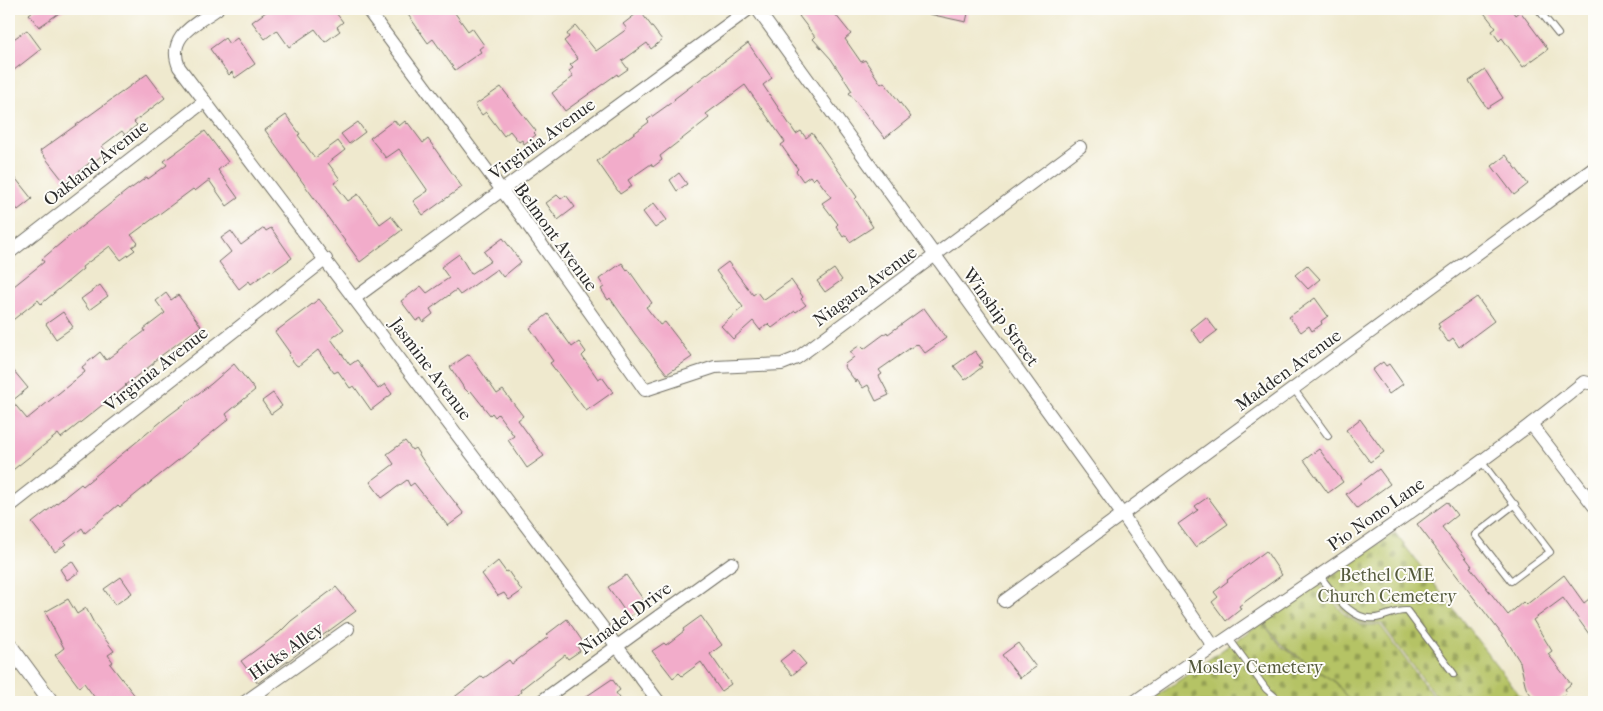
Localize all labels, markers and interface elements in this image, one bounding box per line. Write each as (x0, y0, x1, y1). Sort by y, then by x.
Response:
street label: Virginia Avenue (484, 94, 599, 185)
street label: Oakland Avenue (40, 116, 153, 211)
street label: Belmont Avenue (509, 179, 602, 295)
street label: Niagara Avenue (809, 242, 921, 331)
street label: Winship Street (957, 263, 1044, 371)
street label: Jasmine Avenue (384, 312, 476, 425)
street label: Virginia Avenue (100, 322, 212, 417)
street label: Madden Avenue (1231, 325, 1345, 416)
street label: Pio Nono Lane (1324, 473, 1429, 555)
park label: Bethel CME Church Cemetery (1318, 565, 1458, 607)
street label: Ninadel Drive (575, 578, 676, 659)
street label: Hicks Alley (245, 617, 329, 685)
park label: Mosley Cemetery (1187, 657, 1325, 678)

